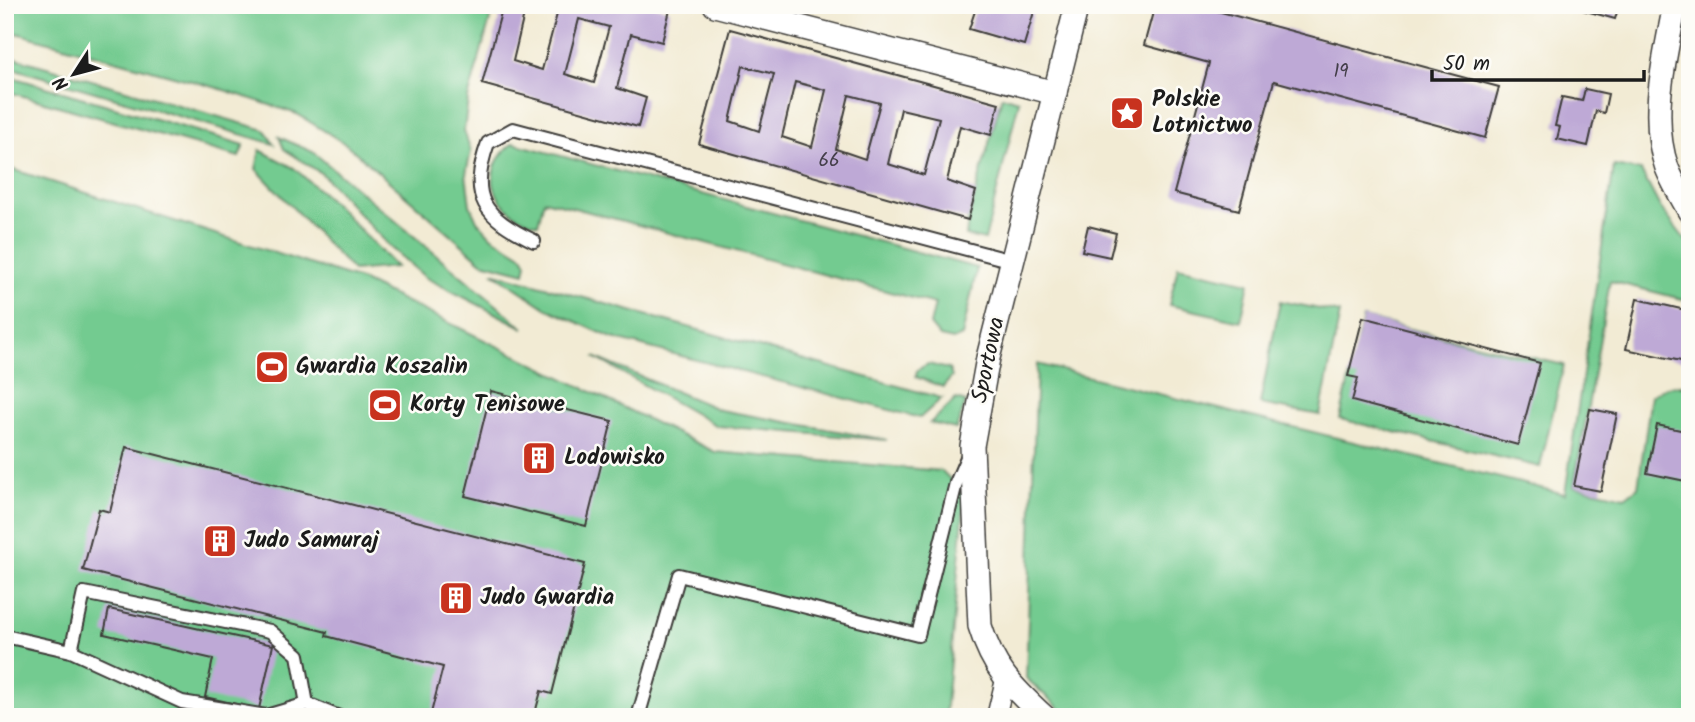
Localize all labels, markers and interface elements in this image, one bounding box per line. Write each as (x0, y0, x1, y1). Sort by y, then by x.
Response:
north arrow (38, 38, 108, 108)
scale bar (1432, 38, 1644, 82)
text: 50 m (1443, 48, 1490, 81)
house number: 19 (1333, 57, 1349, 87)
text: N (46, 69, 78, 96)
place label: Polskie Lotnictwo (1152, 82, 1253, 144)
place icon: Polskie Lotnictwo (1108, 94, 1146, 132)
house number: 66 (818, 146, 840, 176)
street label: Sportowa (962, 314, 1016, 406)
sports icon: Gwardia Koszalin (253, 348, 291, 386)
place label: Gwardia Koszalin (296, 349, 468, 385)
sports icon: Korty Tenisowe (366, 386, 404, 424)
place label: Korty Tenisowe (410, 387, 565, 423)
building icon: Lodowisko (520, 439, 558, 477)
place label: Lodowisko (564, 440, 665, 476)
building icon: Judo Samuraj (201, 522, 239, 560)
place label: Judo Samuraj (244, 523, 381, 559)
building icon: Judo Gwardia (437, 579, 475, 617)
place label: Judo Gwardia (480, 580, 615, 616)

